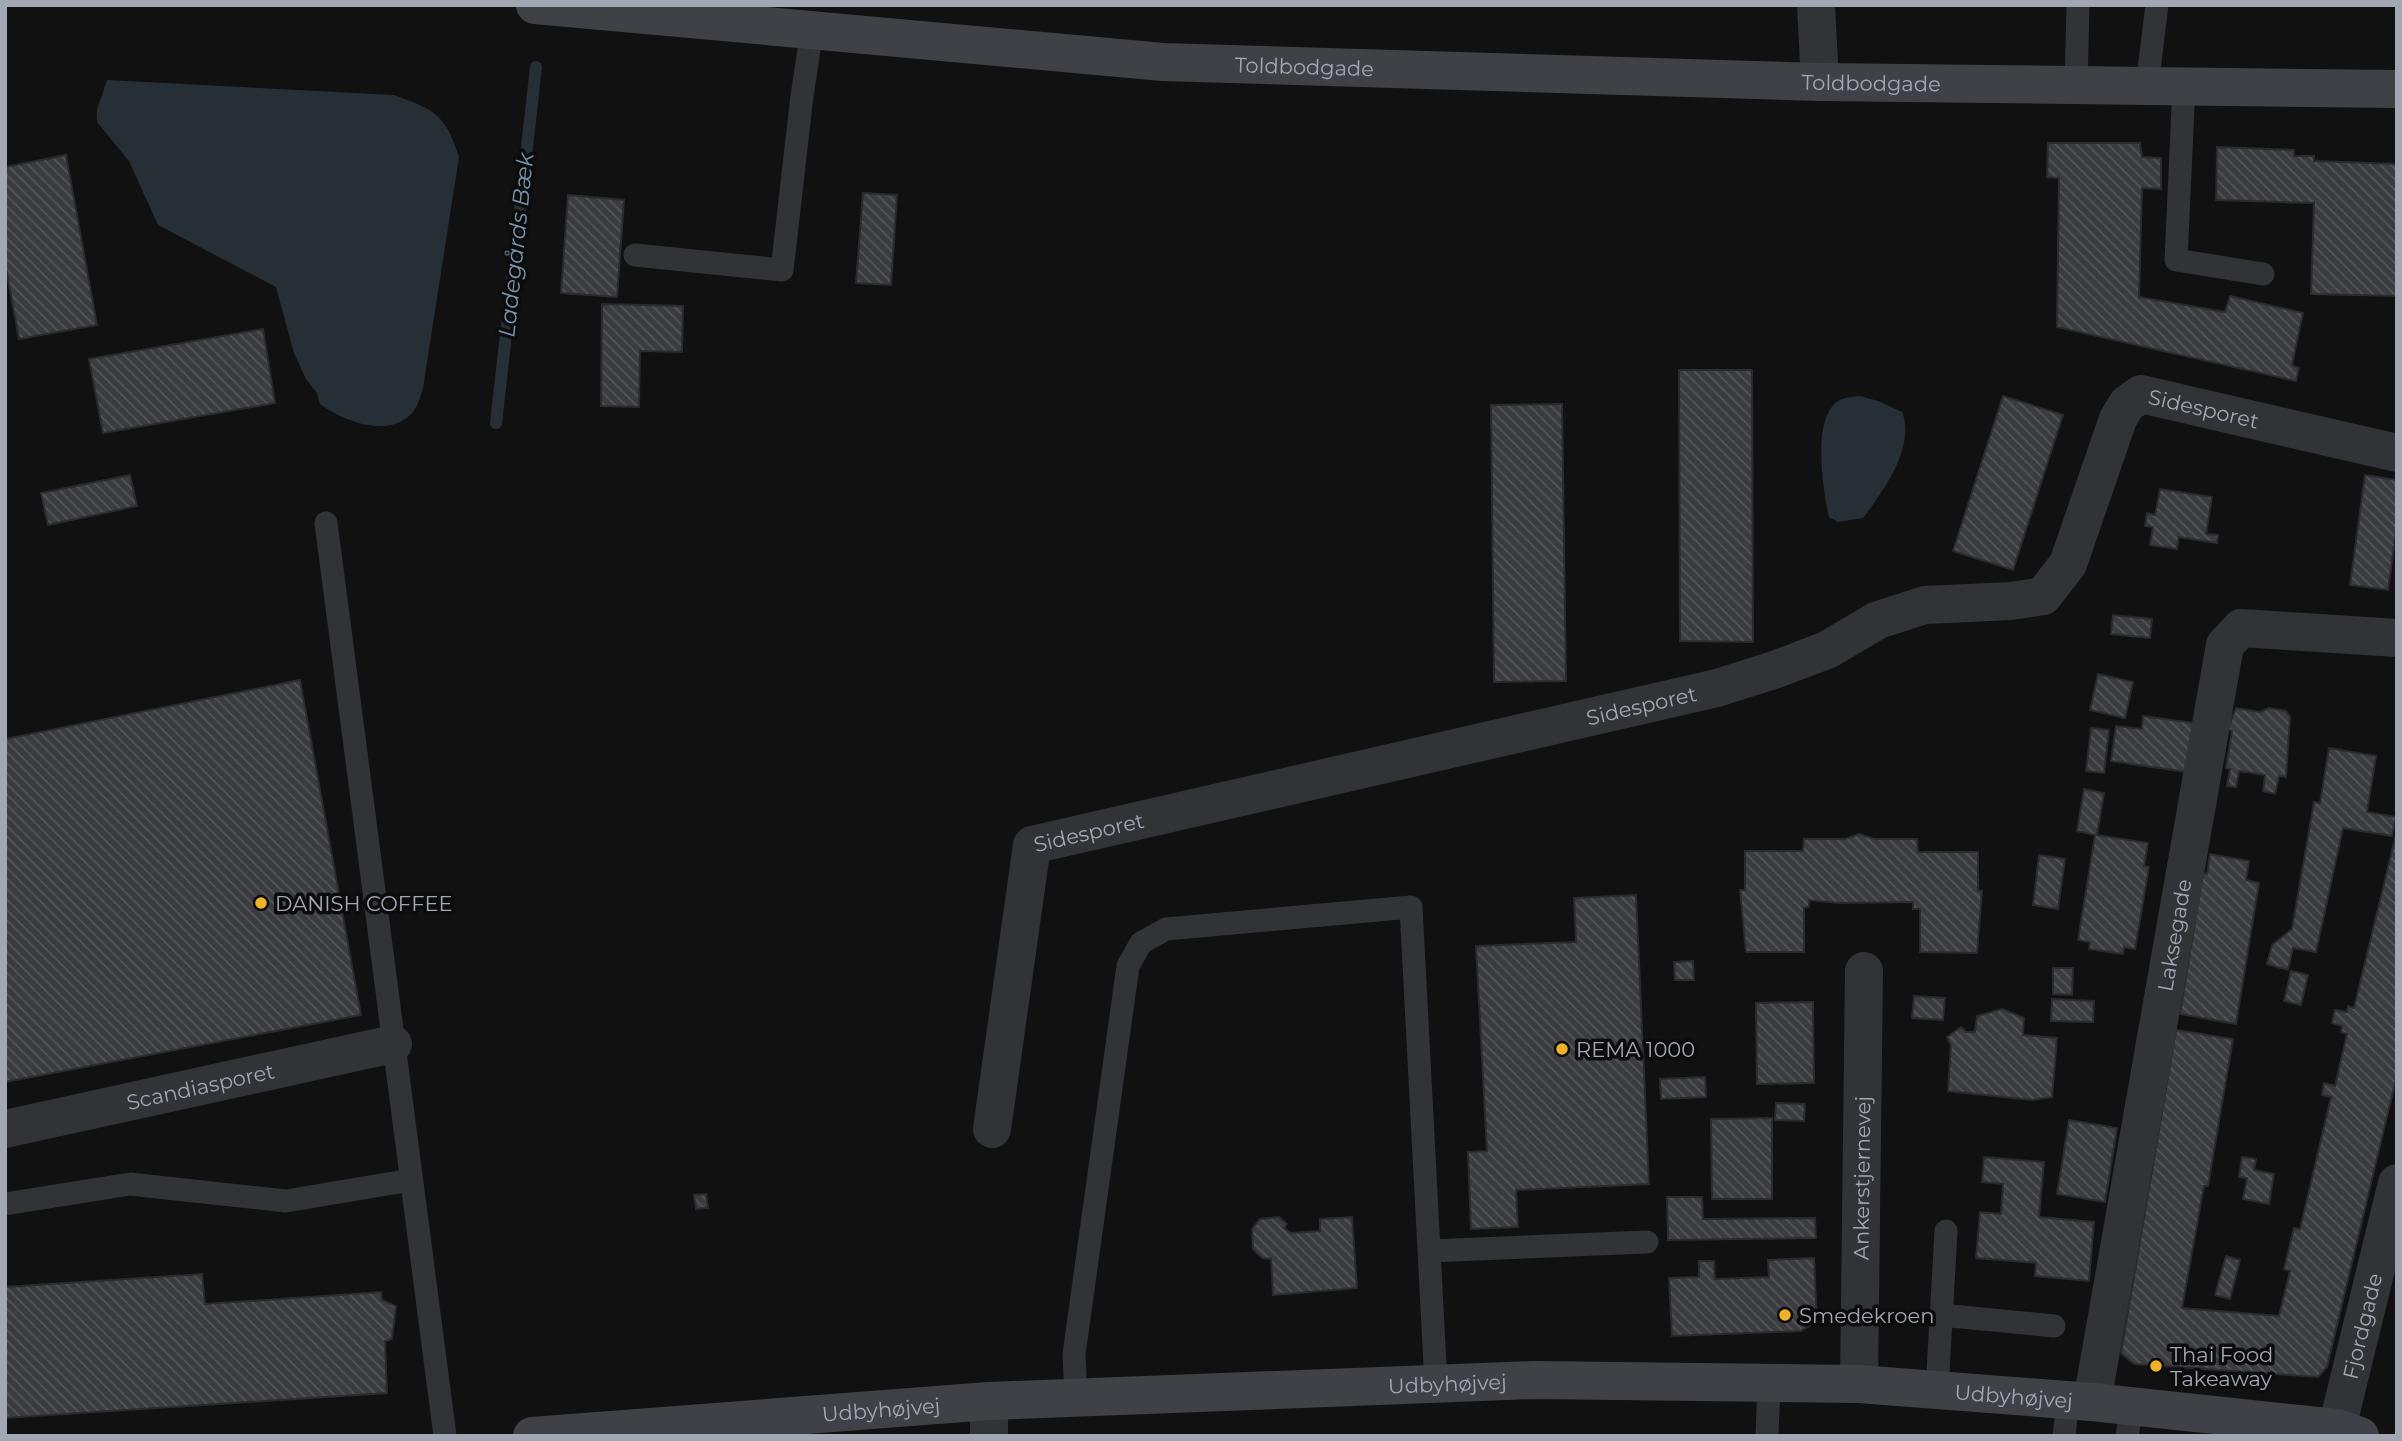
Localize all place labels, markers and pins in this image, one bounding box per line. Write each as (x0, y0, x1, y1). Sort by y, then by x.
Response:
place label: DANISH COFFEE (275, 891, 453, 916)
marker: DANISH COFFEE (253, 895, 269, 911)
place label: REMA 1000 (1576, 1037, 1695, 1062)
marker: REMA 1000 (1554, 1041, 1570, 1057)
place label: Smedekroen (1799, 1303, 1934, 1328)
marker: Smedekroen (1777, 1307, 1793, 1323)
place label: Thai Food Takeaway (2170, 1342, 2273, 1391)
marker: Thai Food Takeaway (2148, 1358, 2164, 1374)

